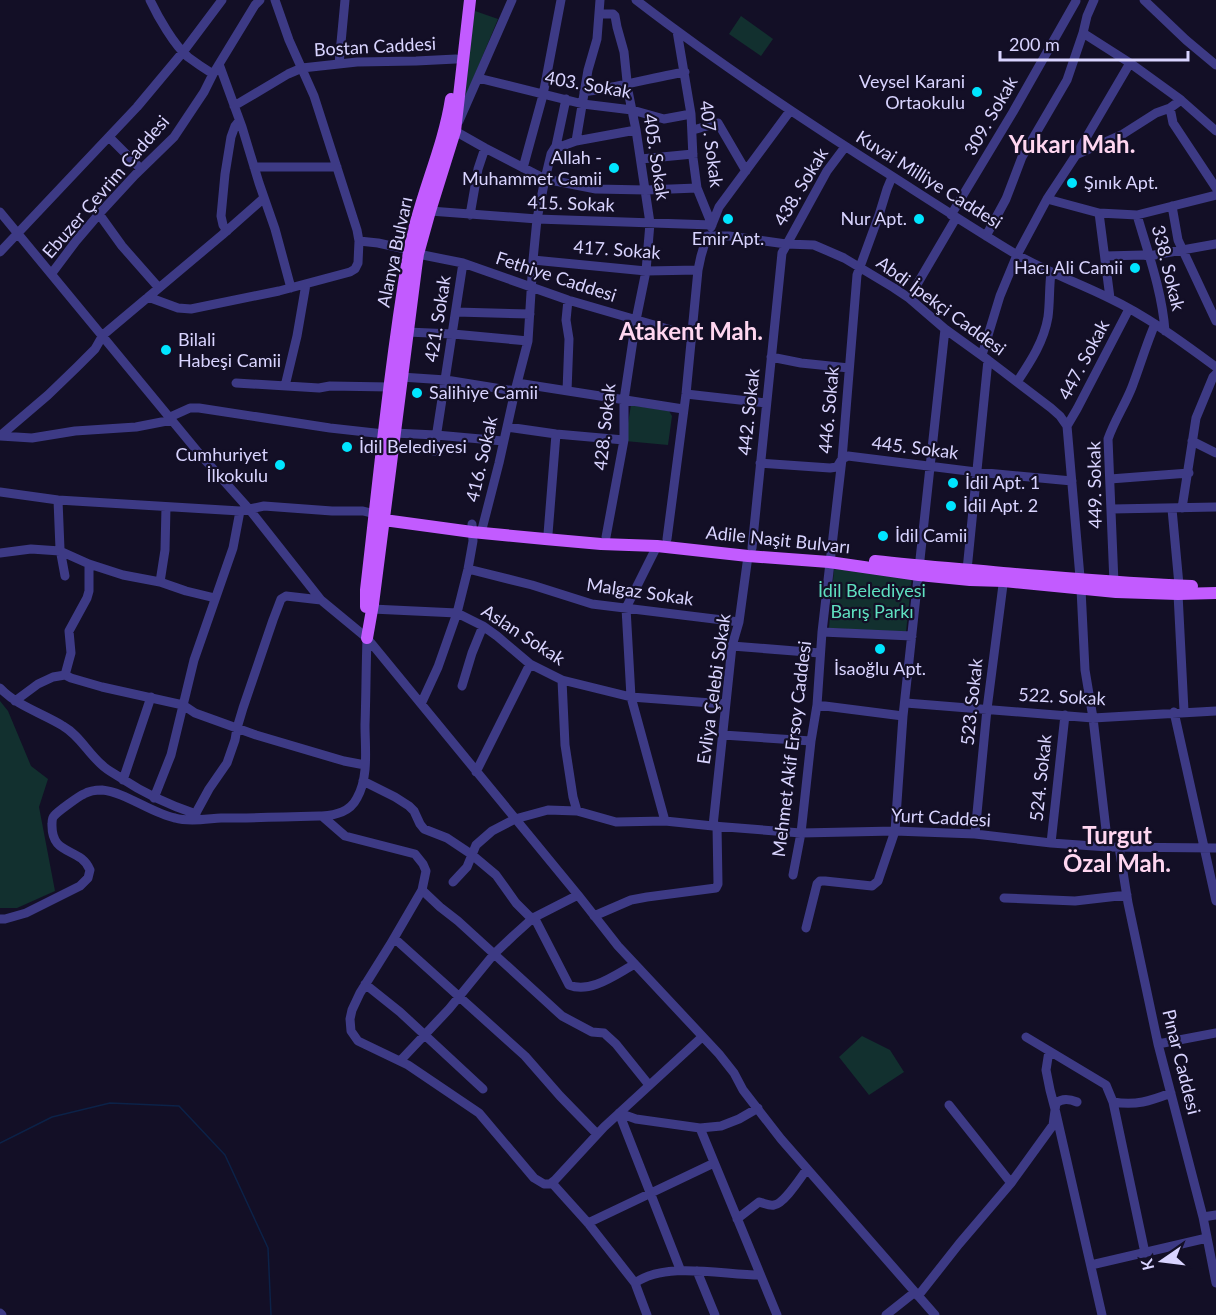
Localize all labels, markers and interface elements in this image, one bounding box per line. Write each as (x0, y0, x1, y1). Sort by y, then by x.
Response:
scale bar (1000, 24, 1188, 62)
street label: Bostan Caddesi (313, 32, 437, 60)
text: 200 m (1009, 33, 1060, 55)
street label: 403. Sokak (543, 66, 634, 103)
place label: Veysel Karani Ortaokulu (859, 70, 965, 113)
street label: 309. Sokak (959, 71, 1022, 159)
marker: Veysel Karani Ortaokulu (970, 85, 984, 99)
street label: 407. Sokak (696, 99, 728, 189)
street label: Ebuzer Çevrim Caddesi (37, 110, 173, 262)
street label: 405. Sokak (639, 112, 675, 203)
street label: Kuvai Milliye Caddesi (852, 125, 1007, 233)
district label: Yukarı Mah. (1008, 129, 1135, 158)
street label: 438. Sokak (768, 143, 833, 230)
place label: Allah - Muhammet Camii (462, 146, 602, 189)
marker: Allah - Muhammet Camii (607, 161, 621, 175)
place label: Şınık Apt. (1084, 171, 1158, 193)
marker: Şınık Apt. (1065, 176, 1079, 190)
street label: 415. Sokak (527, 190, 616, 216)
street label: Alanya Bulvarı (372, 194, 416, 309)
place label: Nur Apt. (840, 207, 907, 229)
marker: Emir Apt. (721, 212, 735, 226)
marker: Nur Apt. (912, 212, 926, 226)
street label: 338. Sokak (1148, 223, 1190, 314)
place label: Emir Apt. (692, 227, 764, 249)
street label: 417. Sokak (573, 235, 662, 263)
street label: Fethiye Caddesi (493, 246, 619, 306)
street label: Abdi İpekçi Caddesi (873, 251, 1011, 360)
place label: Hacı Ali Camii (1014, 256, 1123, 278)
marker: Hacı Ali Camii (1128, 261, 1142, 275)
street label: 421. Sokak (419, 273, 455, 364)
street label: 447. Sokak (1053, 315, 1114, 403)
district label: Atakent Mah. (618, 316, 763, 345)
place label: Bilali Habeşi Camii (178, 328, 281, 371)
marker: Bilali Habeşi Camii (159, 343, 173, 357)
street label: 446. Sokak (813, 365, 843, 454)
street label: 442. Sokak (733, 366, 764, 456)
place label: Salihiye Camii (429, 381, 538, 403)
street label: 428. Sokak (589, 381, 620, 471)
marker: Salihiye Camii (410, 386, 424, 400)
street label: 416. Sokak (460, 413, 502, 504)
street label: 445. Sokak (870, 431, 961, 463)
place label: İdil Belediyesi (359, 435, 467, 457)
marker: İdil Belediyesi (340, 440, 354, 454)
street label: 449. Sokak (1082, 440, 1106, 529)
place label: Cumhuriyet İlkokulu (175, 443, 269, 486)
marker: Cumhuriyet İlkokulu (273, 458, 287, 472)
place label: İdil Apt. 1 (965, 471, 1040, 493)
marker: İdil Apt. 1 (946, 476, 960, 490)
place label: İdil Apt. 2 (963, 494, 1038, 516)
marker: İdil Apt. 2 (944, 499, 958, 513)
street label: Adile Naşit Bulvarı (705, 520, 851, 558)
place label: İdil Camii (895, 524, 967, 546)
marker: İdil Camii (876, 529, 890, 543)
street label: Malgaz Sokak (585, 573, 696, 610)
park label: İdil Belediyesi Barış Parkı (818, 579, 926, 622)
street label: Aslan Sokak (478, 599, 570, 670)
street label: Evliya Çelebi Sokak (692, 611, 735, 766)
street label: Mehmet Akif Ersoy Caddesi (767, 640, 815, 858)
marker: İsaoğlu Apt. (873, 642, 887, 656)
street label: 523. Sokak (956, 656, 987, 746)
place label: İsaoğlu Apt. (834, 657, 926, 679)
street label: 522. Sokak (1018, 683, 1107, 709)
street label: 524. Sokak (1025, 732, 1056, 822)
street label: Yurt Caddesi (890, 803, 992, 831)
district label: Turgut Özal Mah. (1063, 820, 1171, 877)
street label: Pınar Caddesi (1158, 1007, 1206, 1117)
north arrow (1132, 1231, 1192, 1291)
text: K (1136, 1256, 1158, 1272)

